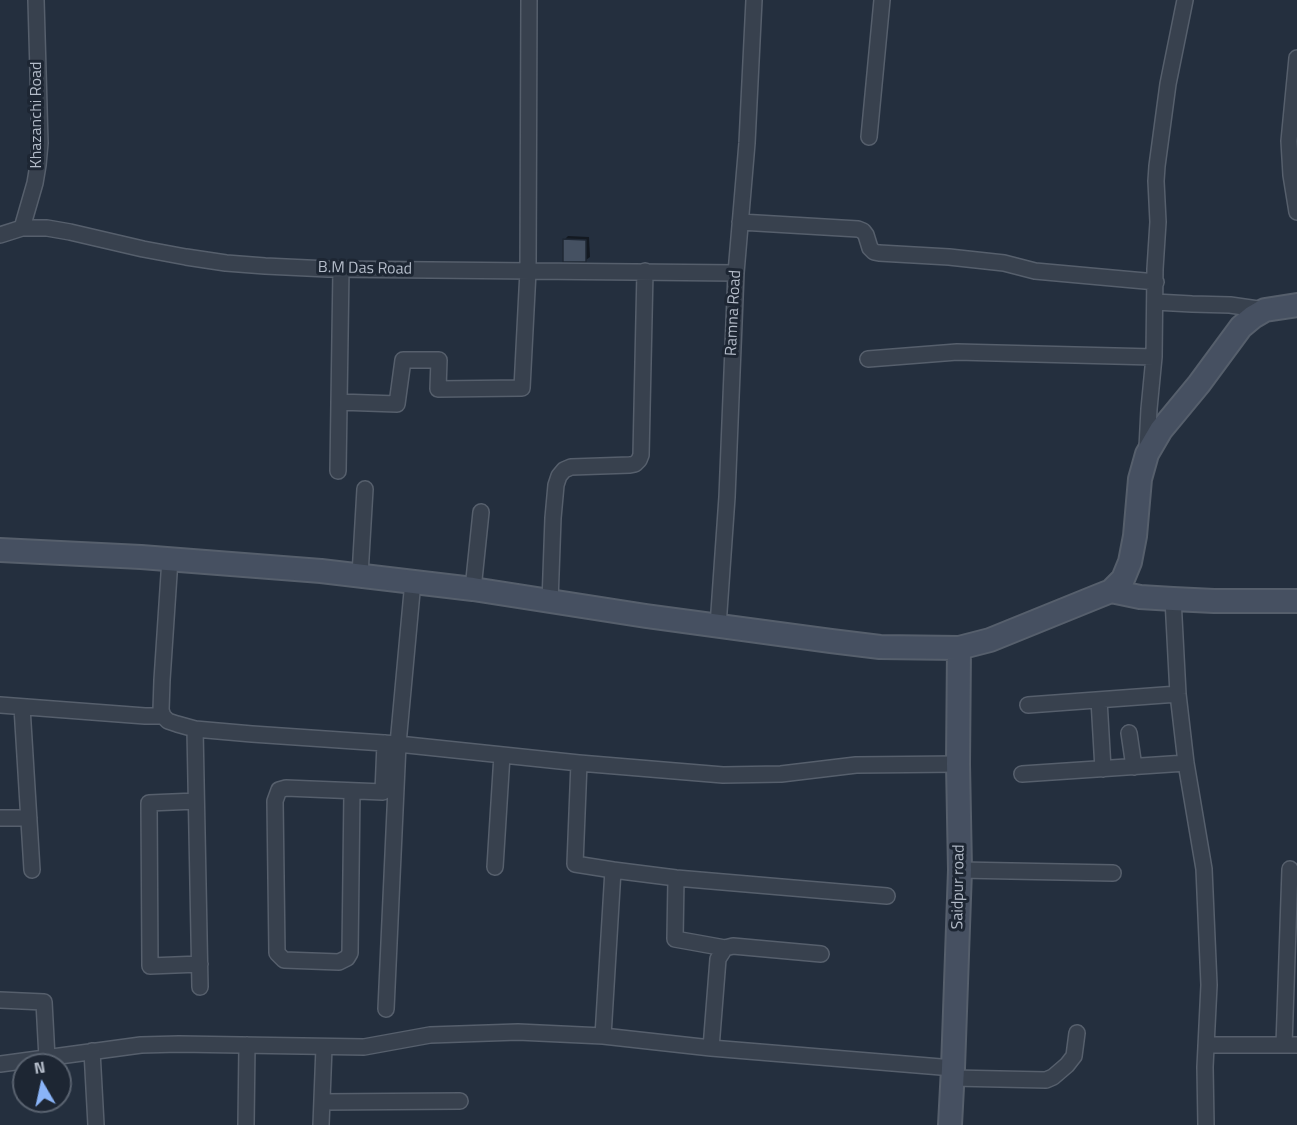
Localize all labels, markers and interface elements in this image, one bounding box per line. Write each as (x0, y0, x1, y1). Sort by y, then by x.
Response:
street label: Khazanchi Road (27, 62, 47, 168)
street label: B.M Das Road (318, 259, 412, 279)
street label: Ramna Road (722, 270, 746, 356)
street label: Saidpur road (949, 844, 969, 930)
north arrow (12, 1053, 72, 1113)
text: N (32, 1054, 47, 1080)

